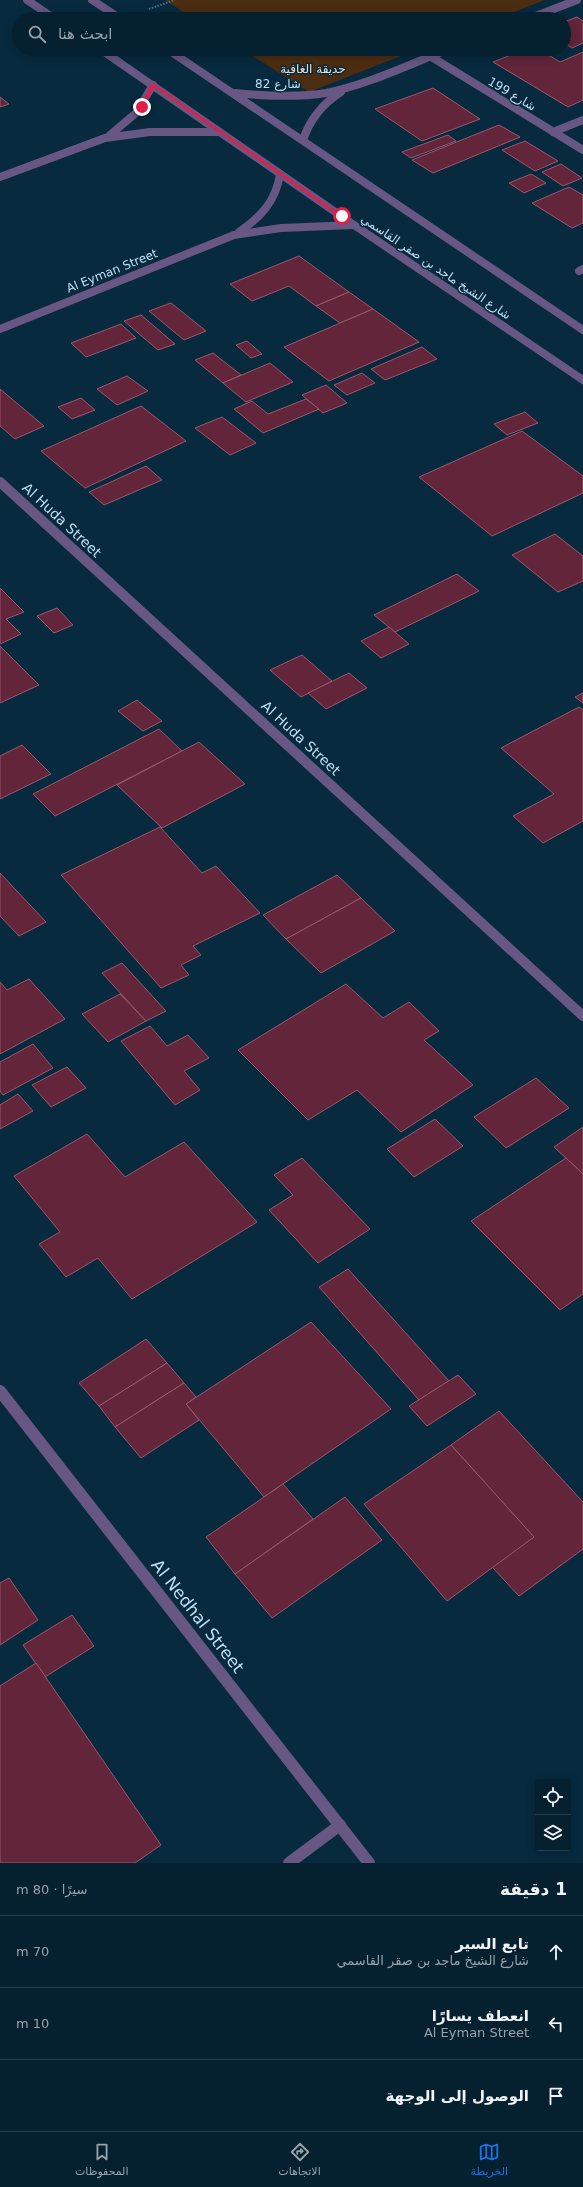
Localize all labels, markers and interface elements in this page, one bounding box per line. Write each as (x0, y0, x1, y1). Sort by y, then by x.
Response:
search box (12, 12, 571, 56)
icon: search (26, 23, 48, 45)
text: ابحث هنا (58, 25, 113, 43)
park label: حديقة الغافية (280, 62, 346, 76)
street label: شارع 199 (485, 74, 538, 115)
street label: شارع 82 (255, 77, 301, 92)
route end (133, 98, 151, 116)
route start (333, 207, 351, 225)
street label: شارع الشيخ ماجد بن صقر القاسمي (358, 212, 514, 323)
street label: Al Eyman Street (64, 246, 160, 296)
street label: Al Huda Street (19, 479, 105, 561)
street label: Al Huda Street (258, 697, 344, 779)
street label: Al Nedhal Street (147, 1555, 249, 1677)
map controls (535, 1779, 571, 1851)
button: locate (535, 1779, 571, 1815)
button: layers (535, 1815, 571, 1851)
text: 1 دقيقة (500, 1879, 567, 1899)
text: سيرًا · 80 m (16, 1882, 87, 1897)
text: تابع السير (455, 1935, 529, 1953)
icon: ahead (545, 1941, 567, 1963)
text: 70 m (16, 1944, 49, 1959)
text: شارع الشيخ ماجد بن صقر القاسمي (337, 1953, 529, 1968)
text: انعطف يسارًا (432, 2007, 529, 2025)
icon: left (545, 2013, 567, 2035)
text: 10 m (16, 2016, 49, 2031)
text: Al Eyman Street (424, 2025, 529, 2040)
icon: arrive (545, 2085, 567, 2107)
text: الوصول إلى الوجهة (386, 2087, 529, 2105)
tab: المحفوظات (75, 2141, 129, 2178)
tab: الاتجاهات (278, 2141, 321, 2178)
tab: الخريطة (471, 2141, 508, 2178)

